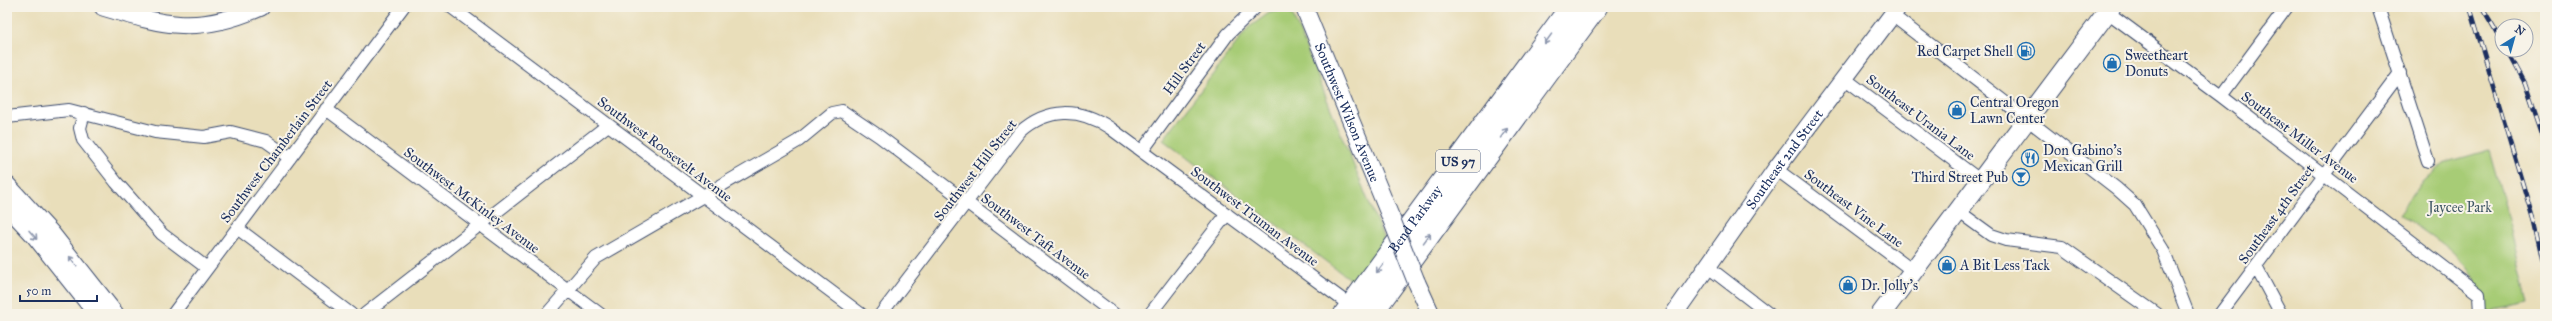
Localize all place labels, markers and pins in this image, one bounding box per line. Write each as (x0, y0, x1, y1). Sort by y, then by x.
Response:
fuel station icon: Red Carpet Shell (2016, 41, 2036, 61)
place label: Red Carpet Shell (1917, 43, 2013, 60)
place label: Sweetheart Donuts (2125, 47, 2188, 80)
shop icon: Sweetheart Donuts (2102, 53, 2122, 73)
place label: Central Oregon Lawn Center (1970, 94, 2059, 127)
shop icon: Central Oregon Lawn Center (1947, 100, 1967, 120)
place label: Don Gabino's Mexican Grill (2043, 142, 2123, 175)
restaurant icon: Don Gabino's Mexican Grill (2020, 148, 2040, 168)
bar icon: Third Street Pub (2011, 167, 2031, 187)
place label: Third Street Pub (1911, 169, 2008, 186)
shop icon: A Bit Less Tack (1937, 255, 1957, 275)
place label: A Bit Less Tack (1959, 257, 2050, 274)
shop icon: Dr. Jolly's (1838, 275, 1858, 295)
place label: Dr. Jolly's (1861, 277, 1918, 295)

